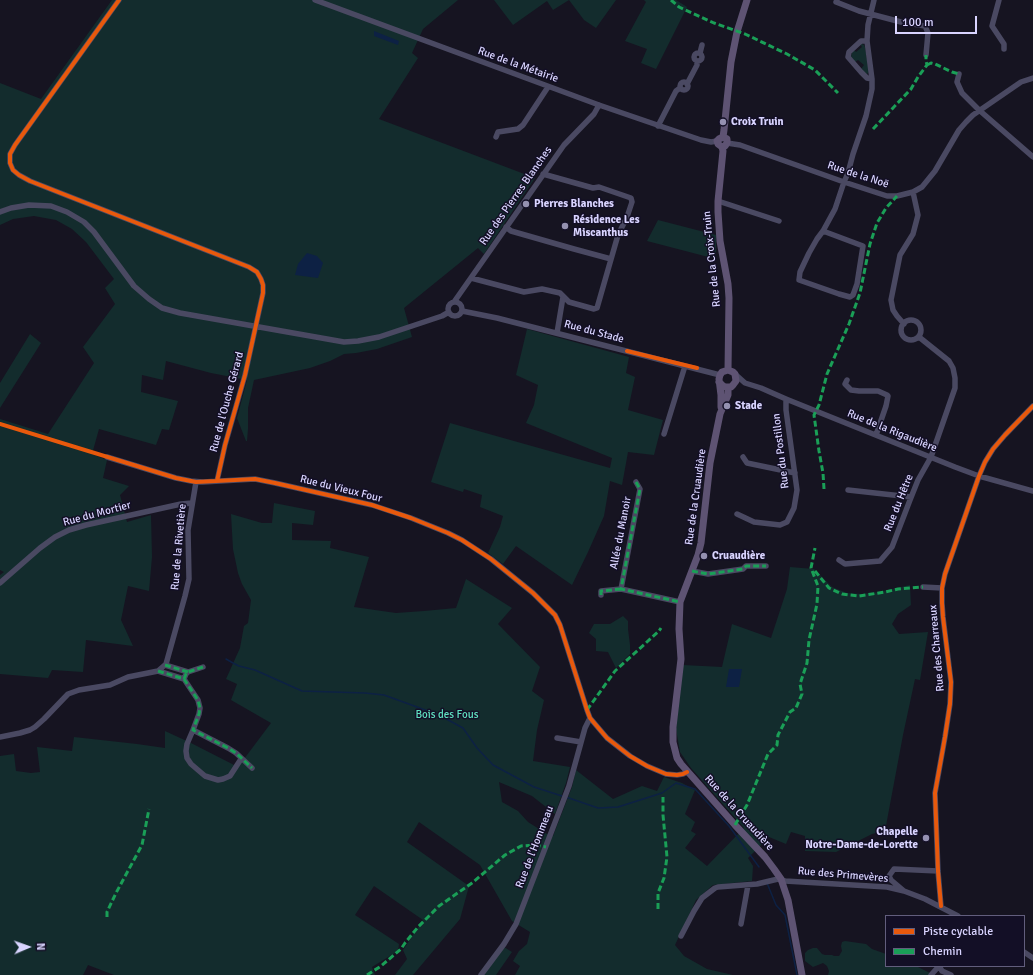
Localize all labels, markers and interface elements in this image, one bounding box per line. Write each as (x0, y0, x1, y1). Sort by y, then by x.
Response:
scale bar (897, 8, 979, 34)
text: 100 m (902, 15, 934, 30)
street label: Rue de la Métairie (476, 44, 560, 86)
place label: Croix Truin (731, 115, 783, 129)
marker: Croix Truin (718, 117, 728, 127)
street label: Rue des Pierres Blanches (477, 144, 555, 248)
street label: Rue de la Noë (826, 159, 890, 191)
place label: Pierres Blanches (534, 197, 614, 211)
marker: Pierres Blanches (521, 199, 531, 209)
street label: Rue de la Croix-Truin (700, 210, 724, 308)
place label: Résidence Les Miscanthus (573, 213, 640, 239)
marker: Résidence Les Miscanthus (560, 221, 570, 231)
street label: Rue du Stade (563, 318, 625, 346)
street label: Rue de l'Ouche Gérard (207, 350, 247, 454)
place label: Stade (735, 399, 762, 413)
marker: Stade (722, 401, 732, 411)
street label: Rue de la Rigaudière (845, 407, 939, 455)
street label: Rue du Postillon (770, 413, 792, 489)
street label: Rue de la Cruaudière (683, 448, 709, 546)
street label: Rue du Vieux Four (299, 472, 383, 506)
street label: Rue du Hêtre (882, 472, 916, 534)
street label: Allée du Manoir (607, 496, 635, 570)
street label: Rue du Mortier (62, 499, 132, 529)
street label: Rue de la Rivetière (169, 503, 189, 591)
place label: Cruaudière (712, 549, 765, 563)
marker: Cruaudière (699, 551, 709, 561)
street label: Rue des Charreaux (927, 604, 947, 692)
park label: Bois des Fous (415, 708, 479, 722)
street label: Rue de la Cruaudière (702, 772, 776, 854)
street label: Rue de l'Hommeau (513, 804, 557, 890)
place label: Chapelle Notre-Dame-de-Lorette (805, 825, 918, 851)
marker: Chapelle Notre-Dame-de-Lorette (921, 833, 931, 843)
street label: Rue des Primevères (797, 864, 889, 886)
legend (885, 915, 1025, 967)
text: Piste cyclable (923, 924, 993, 939)
north arrow (8, 927, 48, 967)
text: N (34, 943, 47, 951)
text: Chemin (923, 944, 962, 959)

